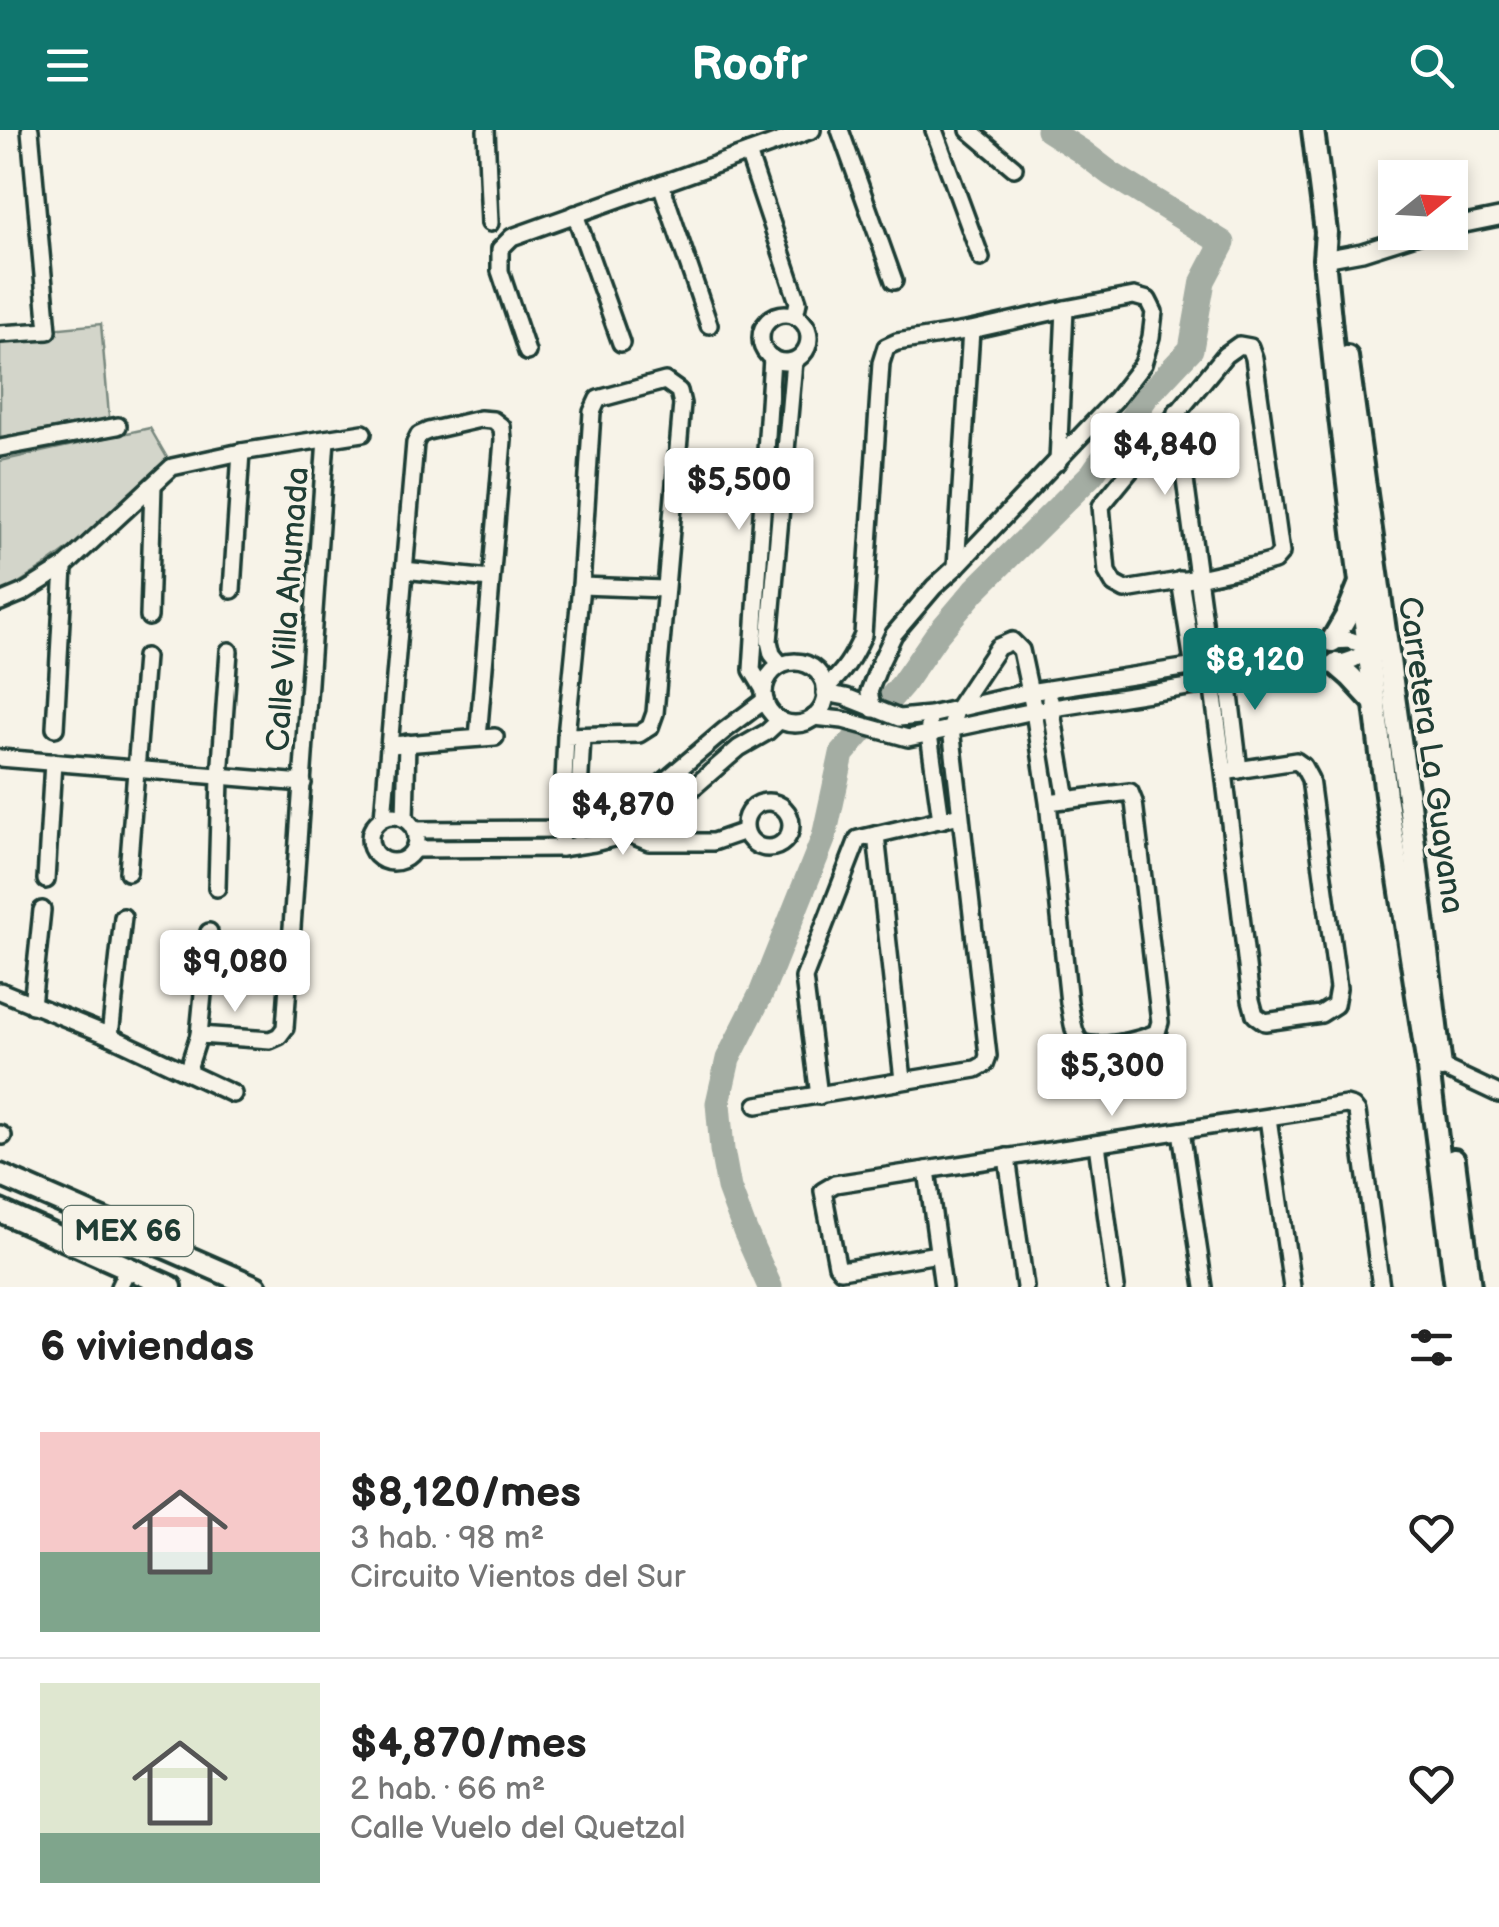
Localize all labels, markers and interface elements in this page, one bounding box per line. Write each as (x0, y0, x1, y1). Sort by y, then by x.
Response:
icon: menu (40, 38, 95, 93)
text: Roofr (692, 38, 807, 93)
icon: search (1404, 38, 1459, 93)
north arrow (1378, 160, 1468, 250)
map controls (1378, 160, 1468, 250)
pin: $4,840 (1084, 413, 1246, 498)
text: $4,840 (1112, 426, 1218, 465)
pin: $5,500 (658, 448, 820, 533)
text: $5,500 (687, 461, 792, 500)
street label: Calle Villa Ahumada (259, 465, 318, 753)
street label: Carretera La Guayana (1389, 594, 1472, 916)
pin: $8,120 (1174, 628, 1336, 713)
text: $8,120 (1205, 641, 1305, 680)
pin: $4,870 (542, 773, 704, 858)
text: $4,870 (571, 786, 675, 825)
pin: $9,080 (154, 930, 316, 1015)
text: $9,080 (182, 943, 288, 982)
pin: $5,300 (1031, 1034, 1193, 1119)
text: $5,300 (1059, 1047, 1165, 1086)
road number: MEX 66 (63, 1206, 193, 1256)
icon: filters (1404, 1320, 1459, 1375)
text: 6 viviendas (40, 1322, 254, 1373)
text: $8,120/mes (350, 1468, 581, 1519)
icon: home (120, 1472, 240, 1592)
icon: heart (1404, 1505, 1459, 1560)
text: 3 hab. · 98 m² (350, 1519, 544, 1558)
text: Circuito Vientos del Sur (350, 1558, 685, 1597)
text: $4,870/mes (350, 1719, 587, 1770)
icon: home (120, 1723, 240, 1843)
icon: heart (1404, 1756, 1459, 1811)
text: 2 hab. · 66 m² (350, 1770, 545, 1809)
text: Calle Vuelo del Quetzal (350, 1809, 685, 1848)

